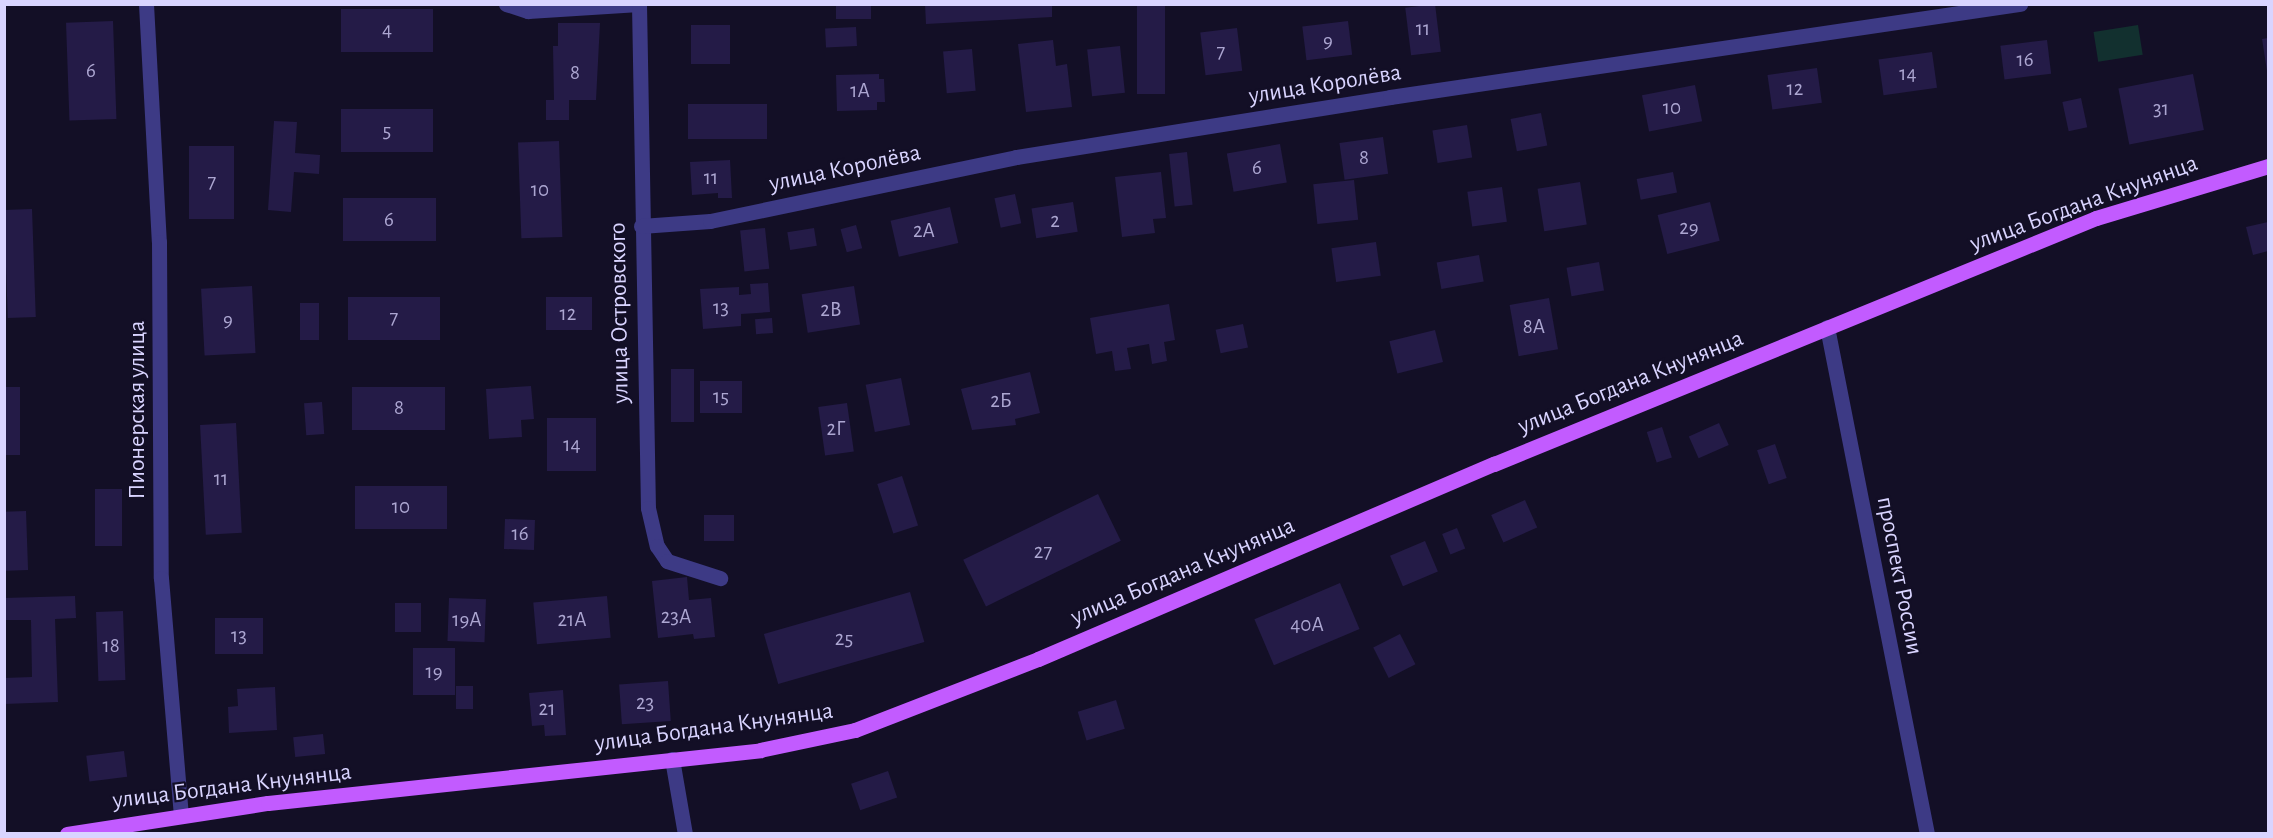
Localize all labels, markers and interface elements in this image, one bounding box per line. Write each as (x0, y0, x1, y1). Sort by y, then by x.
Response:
house number: 11 (1416, 16, 1430, 42)
house number: 4 (382, 17, 392, 43)
house number: 9 (1323, 28, 1333, 54)
house number: 7 (1217, 39, 1225, 65)
house number: 16 (2016, 47, 2034, 73)
house number: 6 (86, 58, 96, 84)
street label: улица Королёва (1247, 59, 1403, 111)
house number: 8 (570, 60, 580, 86)
house number: 14 (1899, 61, 1917, 87)
house number: 12 (1787, 76, 1803, 102)
house number: 1А (850, 78, 870, 104)
house number: 10 (1663, 95, 1681, 121)
house number: 31 (2153, 96, 2169, 122)
house number: 5 (383, 118, 391, 144)
street label: улица Королёва (767, 139, 923, 199)
house number: 8 (1359, 145, 1369, 171)
street label: улица Богдана Кнунянца (1966, 149, 2202, 259)
house number: 6 (1252, 155, 1262, 181)
house number: 11 (704, 165, 718, 191)
house number: 7 (208, 169, 216, 195)
house number: 10 (531, 177, 549, 203)
house number: 6 (384, 207, 394, 233)
house number: 2 (1050, 208, 1060, 234)
house number: 29 (1679, 215, 1699, 241)
house number: 2А (913, 218, 935, 244)
street label: улица Островского (604, 222, 636, 404)
house number: 13 (713, 295, 729, 321)
house number: 2В (820, 297, 842, 323)
house number: 12 (560, 301, 576, 327)
house number: 7 (390, 305, 398, 331)
house number: 9 (223, 307, 233, 333)
house number: 8А (1523, 314, 1545, 340)
street label: Пионерская улица (124, 321, 152, 499)
street label: улица Богдана Кнунянца (1514, 325, 1748, 441)
house number: 15 (713, 384, 729, 410)
house number: 2Б (990, 388, 1012, 414)
house number: 8 (394, 395, 404, 421)
house number: 2Г (827, 416, 845, 442)
house number: 14 (563, 432, 581, 458)
house number: 11 (214, 466, 228, 492)
house number: 10 (392, 494, 410, 520)
street label: проспект России (1870, 494, 1928, 658)
street label: улица Богдана Кнунянца (1067, 512, 1299, 632)
house number: 16 (511, 521, 529, 547)
house number: 27 (1034, 539, 1052, 565)
house number: 23А (661, 604, 691, 630)
house number: 19А (452, 607, 482, 633)
house number: 21А (557, 607, 587, 633)
house number: 40А (1290, 612, 1324, 638)
house number: 13 (231, 623, 247, 649)
house number: 25 (835, 626, 853, 652)
house number: 18 (102, 633, 120, 659)
house number: 19 (425, 659, 443, 685)
house number: 23 (636, 690, 654, 716)
house number: 21 (539, 696, 555, 722)
street label: улица Богдана Кнунянца (593, 697, 835, 759)
street label: улица Богдана Кнунянца (111, 758, 353, 816)

